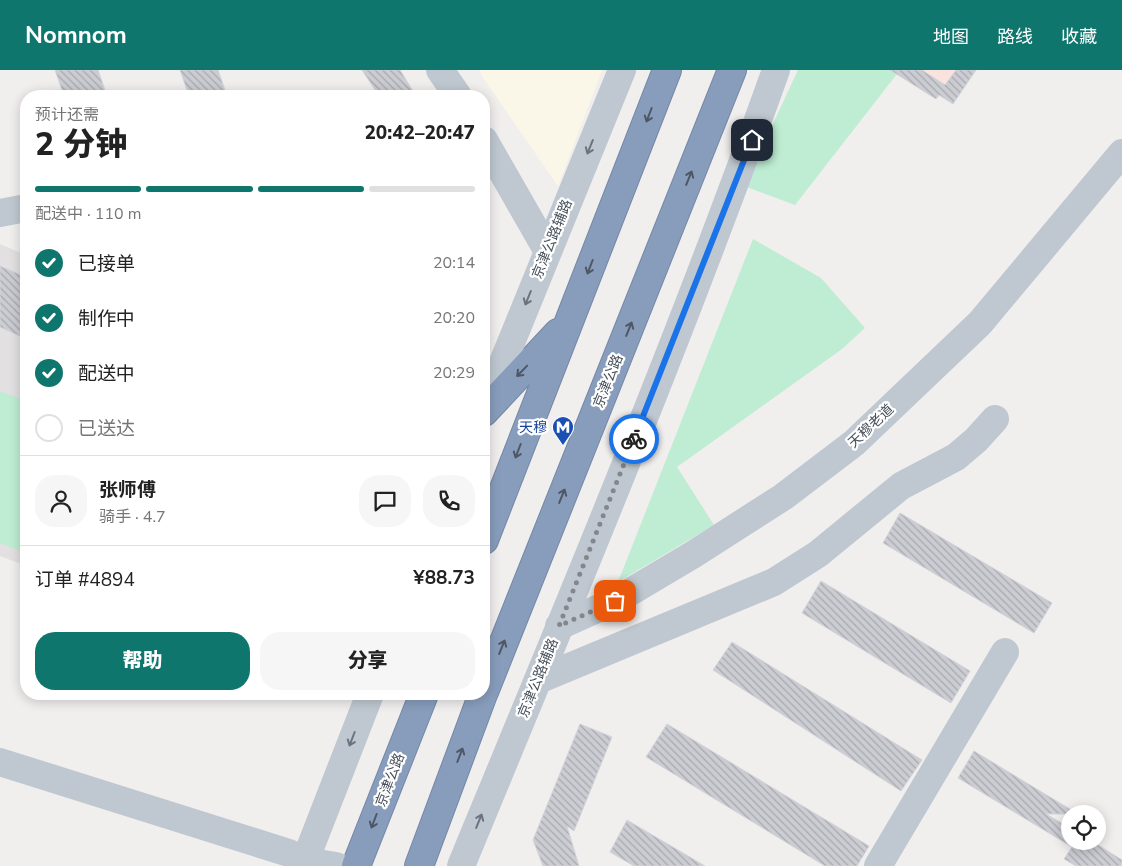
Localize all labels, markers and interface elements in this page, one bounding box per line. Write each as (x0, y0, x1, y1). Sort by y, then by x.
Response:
text: Nomnom (25, 19, 127, 51)
text: 地图 (933, 25, 969, 49)
text: 路线 (997, 25, 1033, 49)
text: 收藏 (1061, 25, 1097, 49)
text: 预计还需 (35, 104, 99, 126)
one-way arrow (644, 107, 653, 123)
pin (731, 119, 773, 161)
text: 20:42–20:47 (364, 120, 475, 146)
text: 2 分钟 (35, 123, 127, 166)
icon: home (738, 126, 766, 154)
one-way arrow (584, 139, 594, 154)
one-way arrow (685, 171, 694, 186)
street label: 京津公路辅路 (527, 196, 577, 282)
text: 配送中 · 110 m (35, 203, 141, 225)
icon: check (35, 249, 63, 277)
text: 已接单 (78, 251, 135, 277)
text: 20:14 (433, 252, 475, 274)
one-way arrow (585, 259, 594, 274)
one-way arrow (523, 290, 532, 305)
icon: check (35, 304, 63, 332)
text: 制作中 (78, 306, 135, 332)
text: 20:20 (433, 307, 475, 329)
one-way arrow (625, 322, 634, 337)
street label: 京津公路 (589, 351, 627, 411)
icon: check (35, 359, 63, 387)
text: 配送中 (78, 361, 135, 387)
text: 20:29 (433, 362, 475, 384)
one-way arrow (516, 365, 528, 378)
street label: 天穆老道 (844, 400, 898, 452)
courier (609, 414, 659, 464)
metro station icon: 天穆 (551, 415, 575, 446)
text: 已送达 (78, 416, 135, 442)
place label: 天穆 (519, 418, 547, 437)
icon: bike (620, 425, 648, 453)
one-way arrow (513, 443, 523, 458)
button: person (35, 475, 87, 527)
button: chat (359, 475, 411, 527)
button: phone (423, 475, 475, 527)
text: 张师傅 (99, 477, 156, 503)
one-way arrow (558, 489, 567, 504)
text: 骑手 · 4.7 (99, 506, 166, 528)
text: ¥88.73 (413, 565, 475, 591)
text: 订单 #4894 (35, 567, 135, 593)
pin (594, 580, 636, 622)
icon: bag (601, 587, 629, 615)
button: 帮助 (35, 632, 250, 690)
button: 分享 (260, 632, 475, 690)
street label: 京津公路辅路 (513, 635, 563, 721)
one-way arrow (498, 640, 507, 655)
one-way arrow (347, 731, 356, 746)
one-way arrow (456, 748, 465, 763)
street label: 京津公路 (371, 750, 409, 810)
map controls (1061, 805, 1106, 850)
button: locate (1061, 805, 1106, 850)
one-way arrow (369, 812, 378, 828)
one-way arrow (475, 814, 485, 829)

